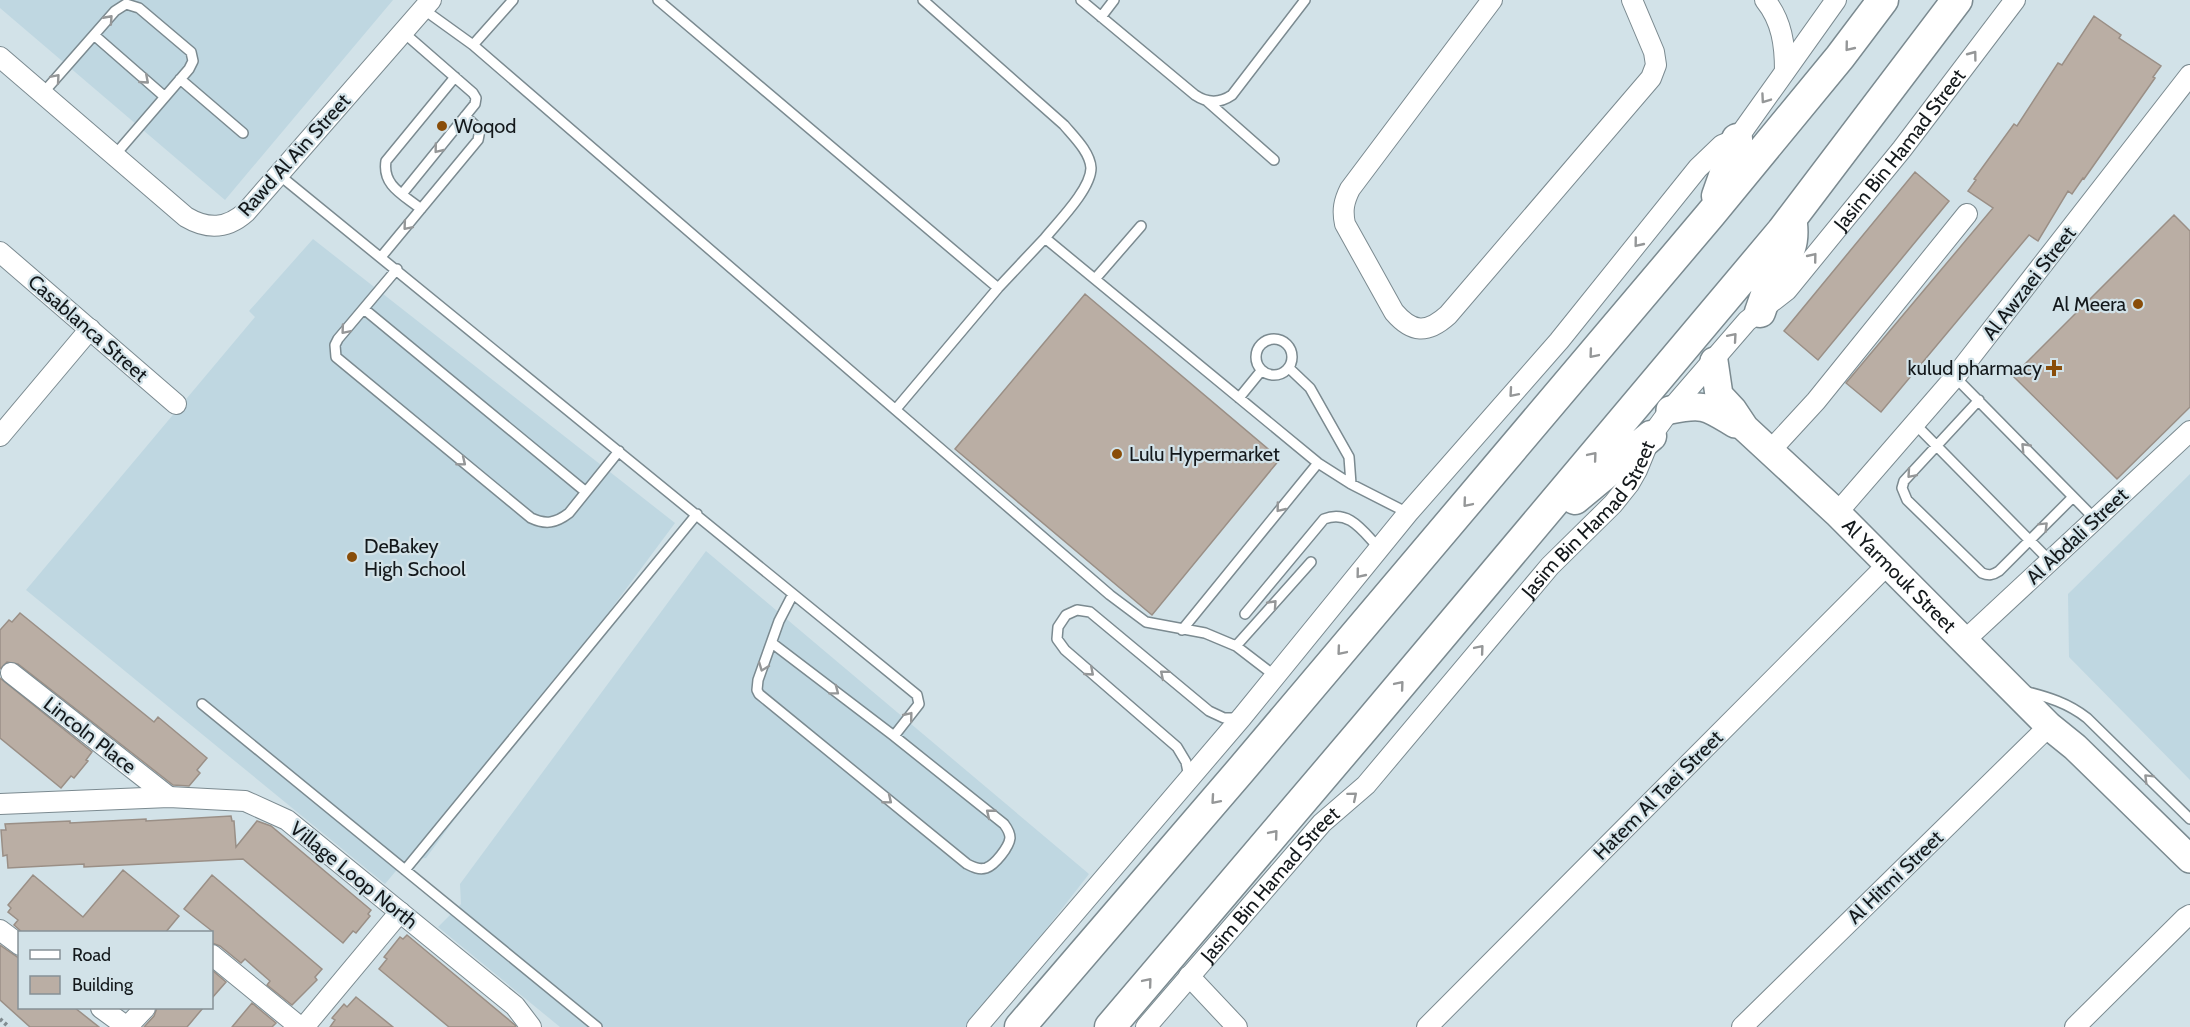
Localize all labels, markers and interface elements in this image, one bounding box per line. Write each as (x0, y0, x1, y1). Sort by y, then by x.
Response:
one-way arrow (101, 15, 112, 26)
one-way arrow (1845, 40, 1856, 51)
one-way arrow (1966, 51, 1977, 62)
street label: Jasim Bin Hamad Street (1828, 64, 1971, 236)
one-way arrow (138, 73, 149, 84)
one-way arrow (49, 74, 60, 85)
street label: Rawd Al Ain Street (233, 89, 355, 221)
one-way arrow (1761, 92, 1772, 103)
place label: Woqod (454, 114, 516, 138)
marker: Woqod (435, 119, 449, 133)
one-way arrow (434, 142, 445, 153)
one-way arrow (403, 219, 414, 230)
street label: Al Awzaei Street (1977, 221, 2081, 344)
one-way arrow (1634, 237, 1645, 248)
one-way arrow (1806, 253, 1817, 264)
street label: Casablanca Street (23, 269, 153, 387)
place label: Al Meera (2052, 292, 2126, 316)
marker: Al Meera (2131, 297, 2145, 311)
one-way arrow (342, 323, 353, 334)
one-way arrow (1726, 333, 1737, 344)
one-way arrow (1589, 347, 1600, 358)
place label: kulud pharmacy (1908, 356, 2042, 380)
marker: kulud pharmacy (2047, 361, 2061, 375)
one-way arrow (1509, 387, 1520, 397)
street label: Jasim Bin Hamad Street (1516, 437, 1660, 604)
place label: Lulu Hypermarket (1129, 442, 1280, 466)
one-way arrow (2021, 444, 2032, 455)
marker: Lulu Hypermarket (1110, 447, 1124, 461)
one-way arrow (1586, 452, 1597, 463)
one-way arrow (455, 455, 466, 466)
one-way arrow (1907, 467, 1918, 478)
street label: Al Abdali Street (2021, 483, 2133, 589)
one-way arrow (1463, 496, 1474, 507)
one-way arrow (1277, 501, 1288, 512)
street label: Al Yarmouk Street (1837, 513, 1961, 638)
one-way arrow (2037, 522, 2047, 533)
place label: DeBakey High School (364, 534, 466, 581)
marker: DeBakey High School (345, 550, 359, 564)
one-way arrow (1356, 567, 1367, 578)
one-way arrow (1266, 600, 1277, 611)
one-way arrow (1337, 644, 1348, 655)
one-way arrow (1473, 645, 1484, 656)
one-way arrow (757, 662, 770, 672)
one-way arrow (1083, 665, 1094, 676)
one-way arrow (1160, 670, 1171, 681)
one-way arrow (1393, 681, 1404, 692)
one-way arrow (829, 684, 840, 695)
street label: Lincoln Place (39, 691, 141, 779)
one-way arrow (902, 712, 913, 723)
street label: Hatem Al Taei Street (1588, 725, 1728, 865)
one-way arrow (2145, 774, 2155, 785)
one-way arrow (881, 792, 892, 803)
one-way arrow (1211, 793, 1222, 804)
one-way arrow (1346, 793, 1357, 804)
street label: Jasim Bin Hamad Street (1195, 801, 1344, 968)
one-way arrow (986, 809, 997, 820)
street label: Village Loop North (285, 816, 423, 934)
street label: Al Hitmi Street (1842, 825, 1948, 929)
one-way arrow (1267, 830, 1278, 841)
legend (18, 931, 213, 1009)
text: Road (72, 944, 111, 966)
text: Building (72, 974, 134, 996)
one-way arrow (1140, 978, 1151, 989)

